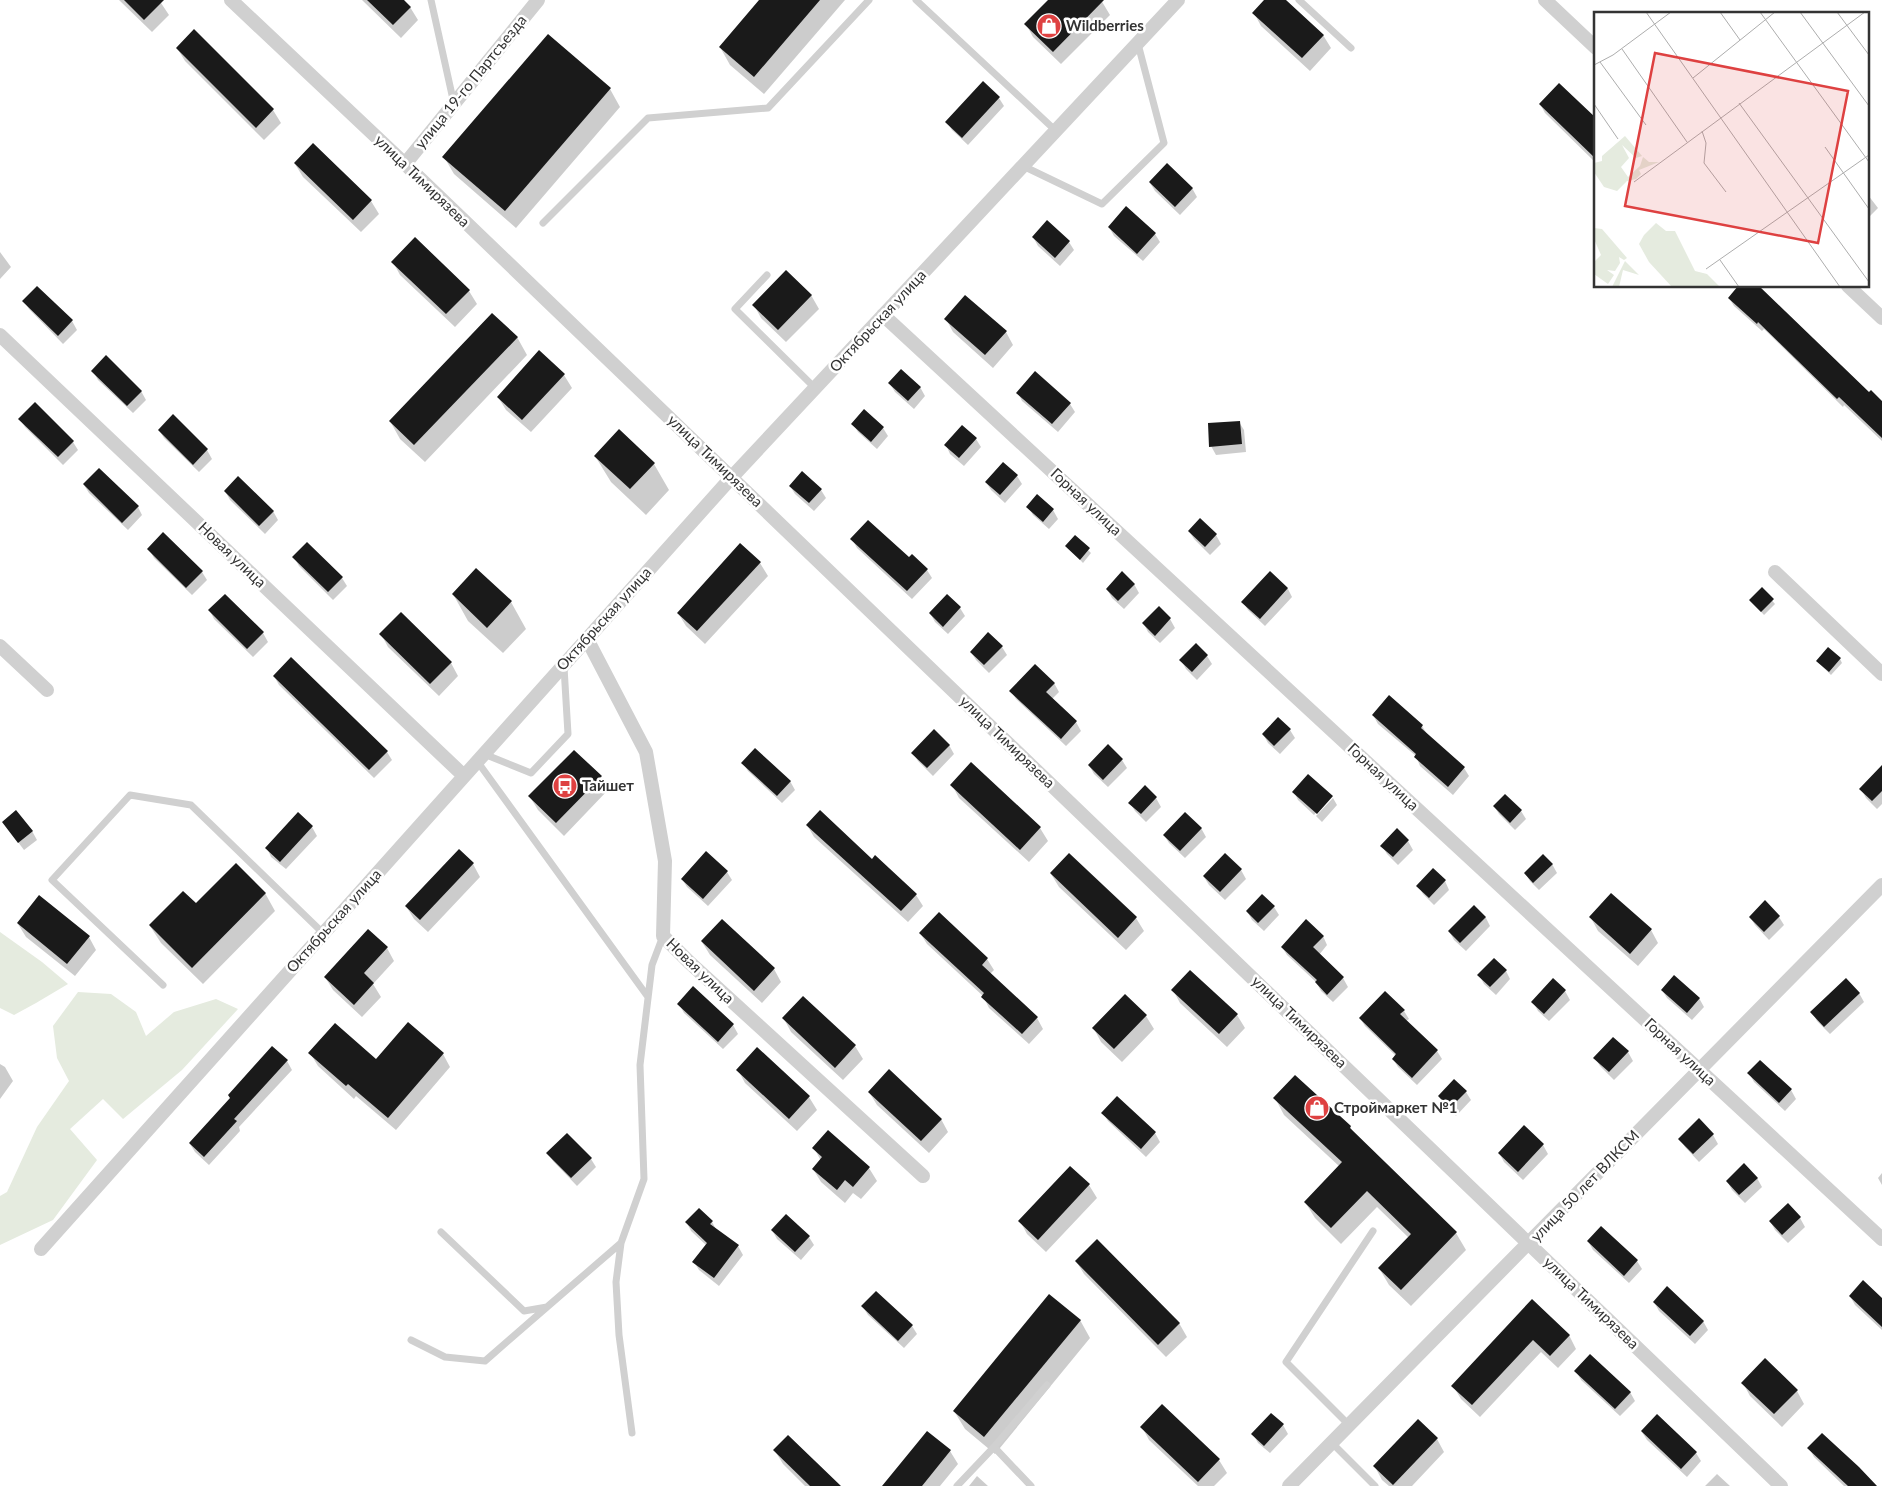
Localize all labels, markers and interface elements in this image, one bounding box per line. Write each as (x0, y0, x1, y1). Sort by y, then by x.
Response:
street label: улица 19-го Партсъезда (411, 11, 530, 152)
inset map (1594, 12, 1870, 288)
shop icon: Wildberries (1036, 13, 1062, 39)
place label: Wildberries (1066, 16, 1144, 34)
street label: улица Тимирязева (371, 130, 474, 230)
street label: Октябрьская улица (825, 265, 929, 375)
street label: улица Тимирязева (664, 410, 767, 510)
street label: Горная улица (1047, 464, 1126, 539)
street label: Новая улица (195, 518, 270, 591)
street label: Октябрьская улица (552, 563, 655, 674)
street label: улица Тимирязева (956, 691, 1059, 791)
street label: Горная улица (1344, 739, 1423, 814)
bus stop icon: Тайшет (552, 773, 578, 799)
place label: Тайшет (582, 776, 634, 794)
street label: Октябрьская улица (282, 865, 385, 976)
street label: Новая улица (663, 934, 738, 1007)
street label: улица Тимирязева (1248, 971, 1351, 1071)
street label: Горная улица (1641, 1014, 1720, 1089)
shop icon: Строймаркет №1 (1304, 1095, 1330, 1121)
place label: Строймаркет №1 (1334, 1098, 1458, 1116)
street label: улица 50 лет ВЛКСМ (1526, 1126, 1642, 1245)
street label: улица Тимирязева (1540, 1252, 1643, 1352)

